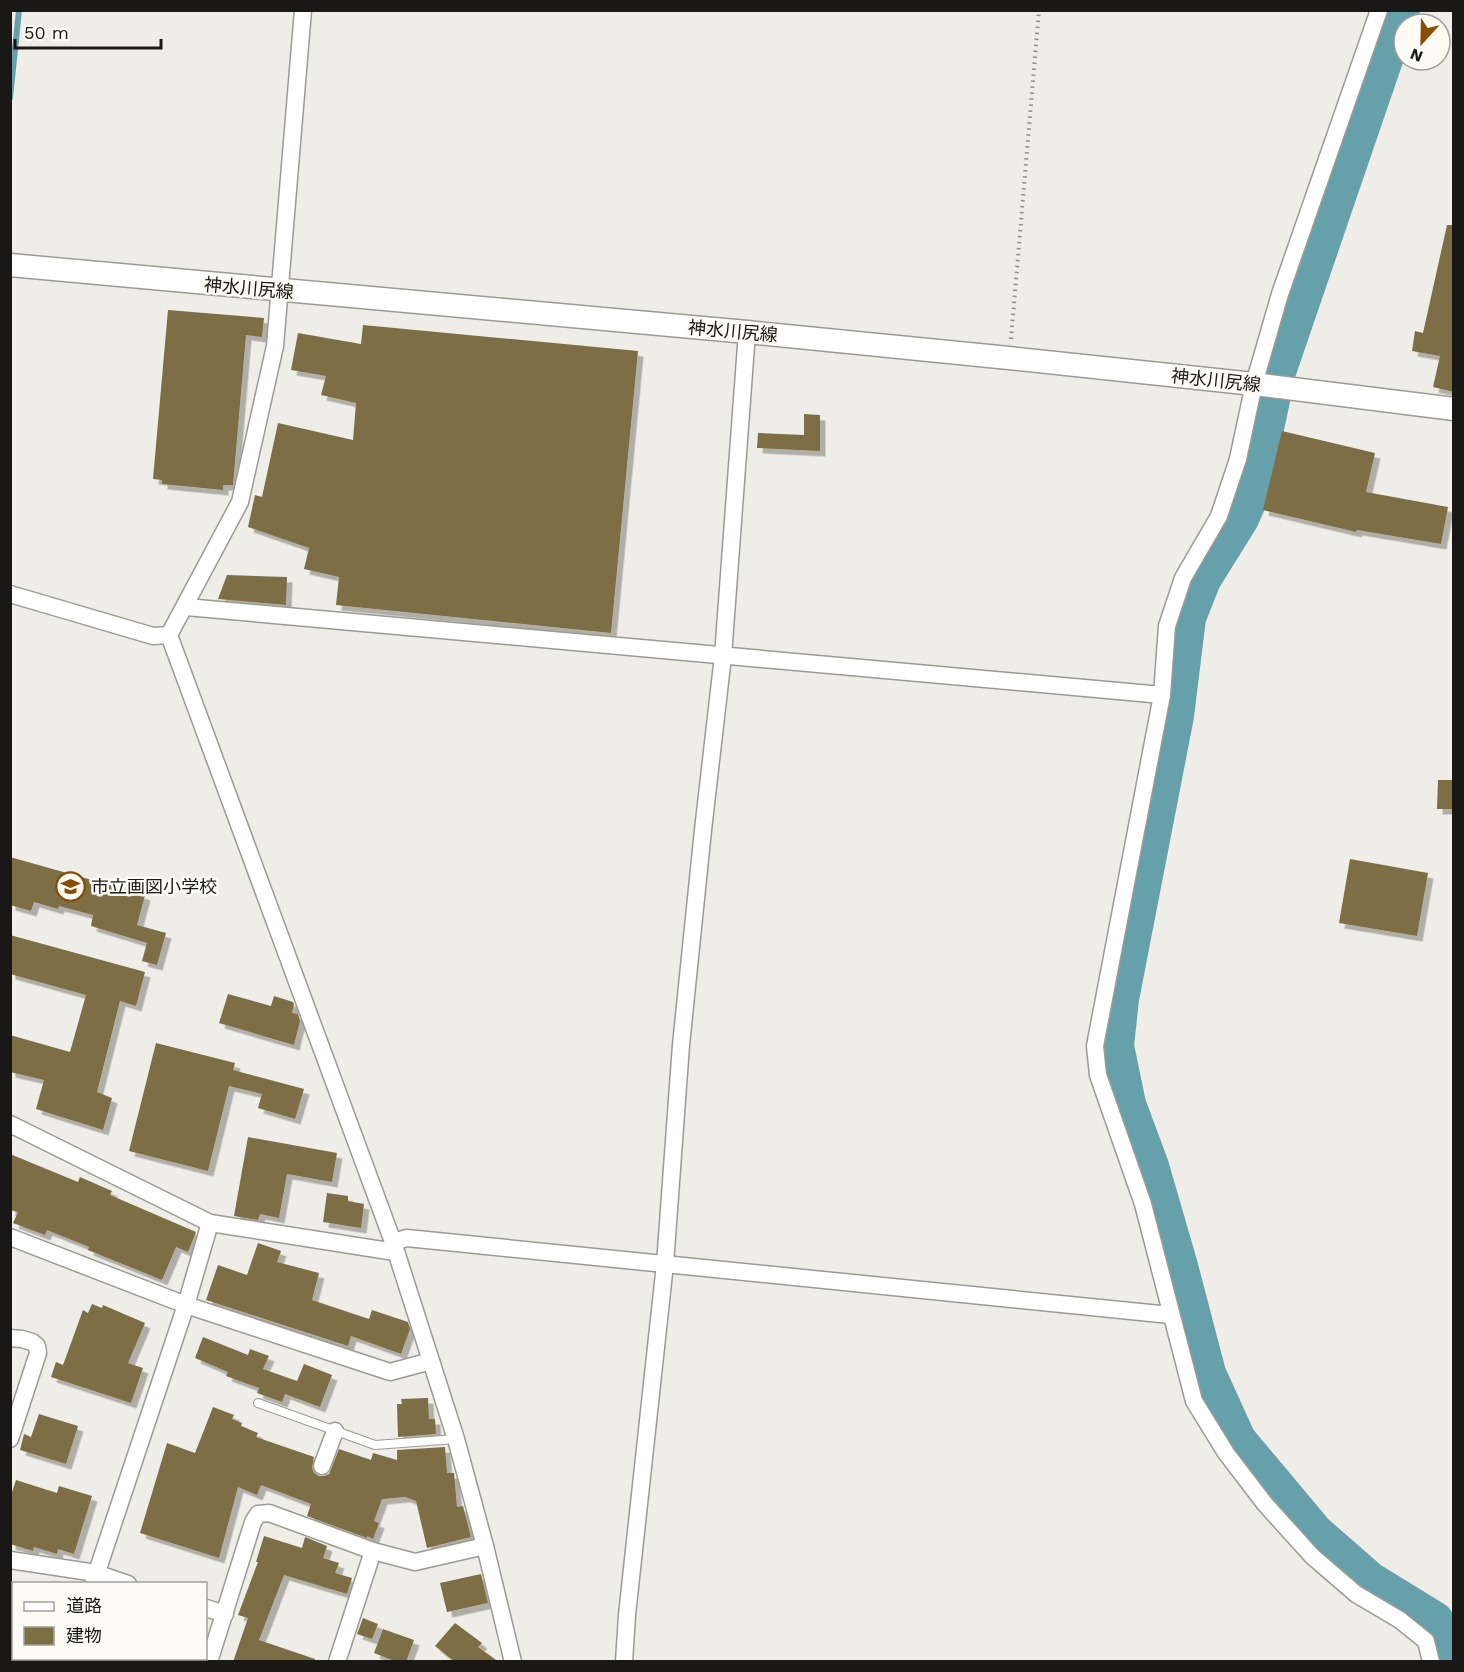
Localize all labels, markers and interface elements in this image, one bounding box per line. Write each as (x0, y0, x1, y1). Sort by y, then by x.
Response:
scale bar (15, 12, 160, 50)
north arrow (1392, 12, 1452, 72)
text: 50 m (24, 22, 69, 43)
text: N (1408, 44, 1426, 66)
street label: 神水川尻線 (203, 274, 295, 302)
street label: 神水川尻線 (687, 317, 779, 345)
street label: 神水川尻線 (1170, 365, 1262, 395)
school or university icon: 市立画図小学校 (54, 870, 86, 902)
place label: 市立画図小学校 (91, 876, 217, 897)
legend (12, 1582, 207, 1660)
text: 道路 (66, 1595, 102, 1616)
text: 建物 (66, 1625, 102, 1646)

